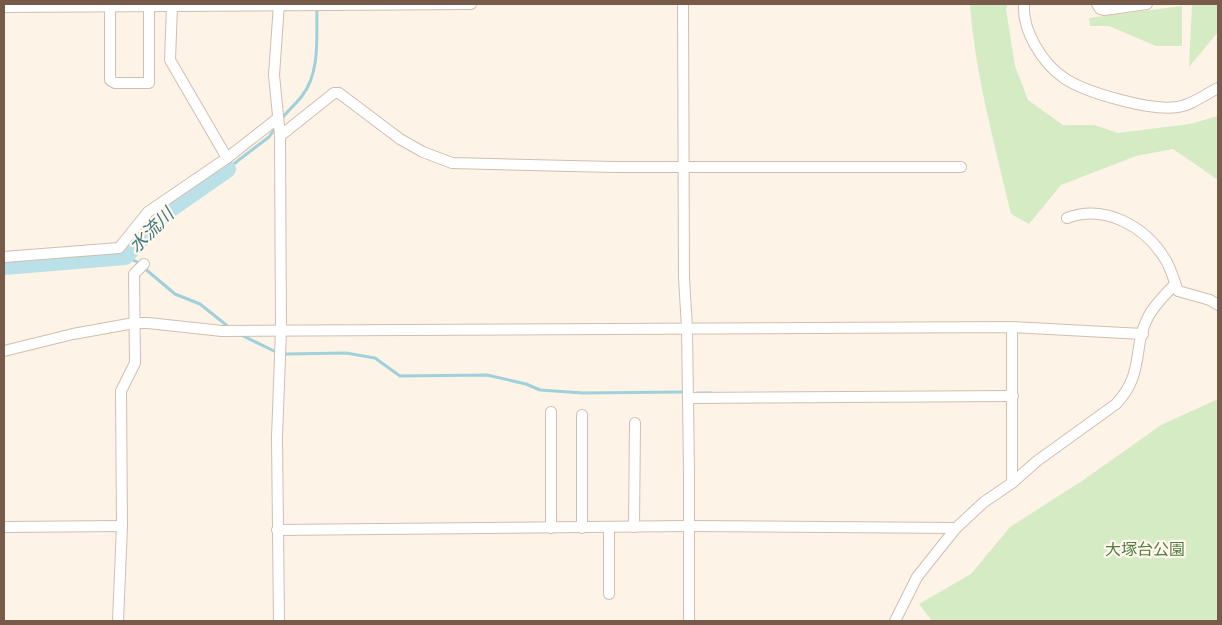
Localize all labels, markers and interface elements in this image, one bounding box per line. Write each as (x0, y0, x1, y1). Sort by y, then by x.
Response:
water label: 水流川 (124, 202, 179, 257)
park label: 大塚台公園 (1105, 540, 1185, 559)

